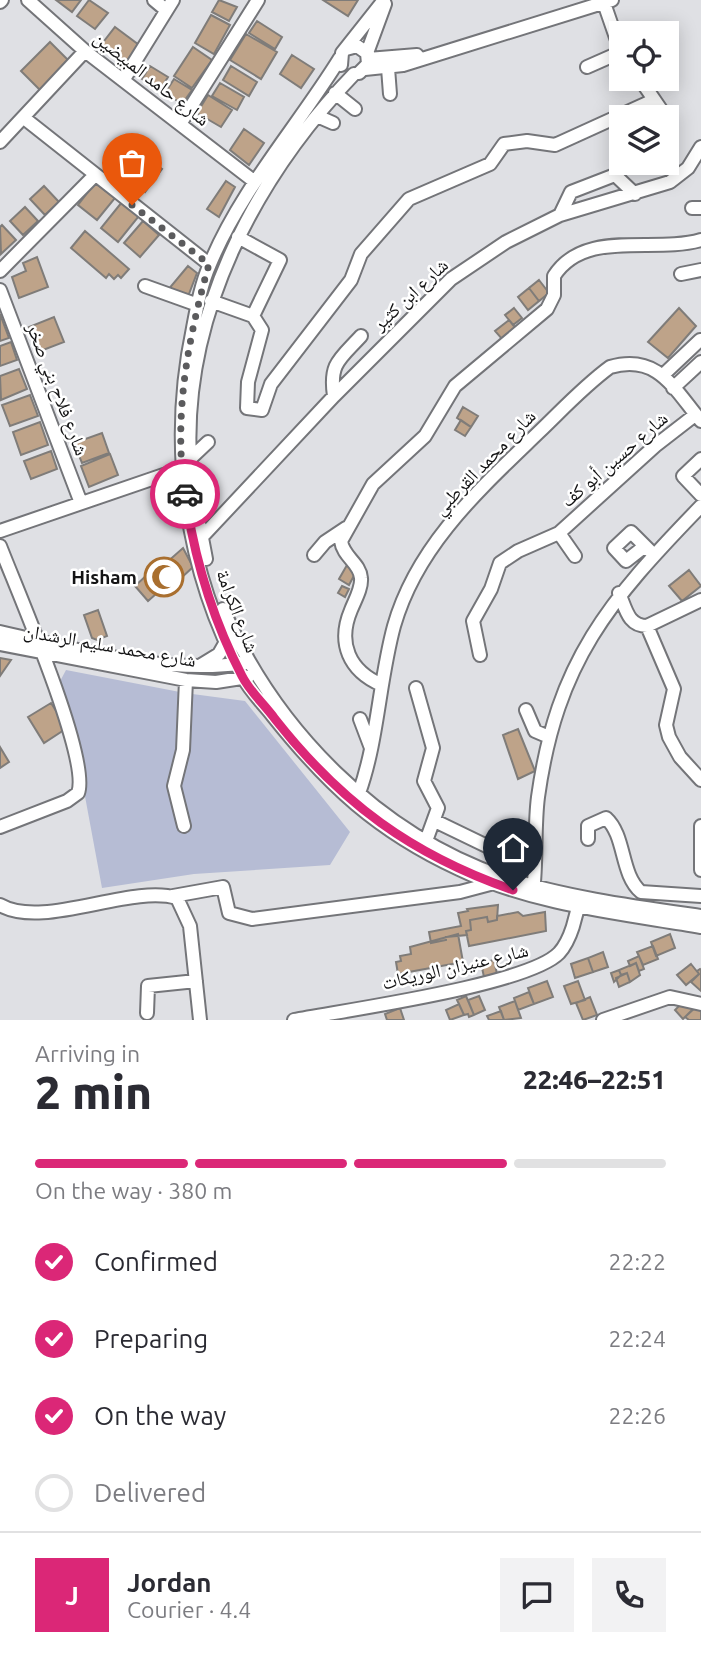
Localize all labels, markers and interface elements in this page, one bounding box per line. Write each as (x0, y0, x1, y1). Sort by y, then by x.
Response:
map controls (609, 21, 679, 175)
button: locate (609, 21, 679, 91)
street label: شارع حامد المبيضين (89, 26, 214, 131)
button: layers (609, 105, 679, 175)
pin (102, 133, 162, 205)
icon: bag (113, 144, 151, 182)
street label: شارع ابن كثير (367, 254, 453, 336)
street label: شارع فلاح بني صخر (18, 319, 93, 460)
street label: شارع محمد القرطبي (428, 405, 543, 523)
street label: شارع حسين أبو كف (556, 407, 672, 512)
courier (150, 459, 220, 529)
icon: car (166, 475, 204, 513)
mosque icon: Hisham (143, 556, 185, 598)
place label: Hisham (71, 566, 137, 588)
street label: شارع الكرامة (211, 566, 264, 656)
street label: شارع محمد سليم الرشدان (22, 619, 198, 673)
pin (483, 818, 543, 890)
icon: home (494, 829, 532, 867)
street label: شارع عنيزان الوريكات (380, 938, 531, 995)
text: Arriving in (35, 1041, 140, 1066)
text: 22:46–22:51 (523, 1065, 666, 1094)
text: 2 min (35, 1066, 152, 1118)
text: On the way · 380 m (35, 1178, 232, 1203)
icon: check (35, 1243, 73, 1281)
text: Confirmed (94, 1247, 218, 1276)
text: 22:22 (608, 1249, 666, 1274)
icon: check (35, 1320, 73, 1358)
text: Preparing (94, 1324, 208, 1353)
text: 22:24 (608, 1326, 666, 1351)
icon: check (35, 1397, 73, 1435)
text: On the way (94, 1401, 226, 1430)
text: 22:26 (608, 1403, 666, 1428)
text: Delivered (94, 1478, 206, 1507)
button: chat (500, 1558, 574, 1632)
button: phone (592, 1558, 666, 1632)
text: Jordan (127, 1568, 212, 1597)
text: J (65, 1581, 79, 1610)
text: Courier · 4.4 (127, 1597, 251, 1622)

